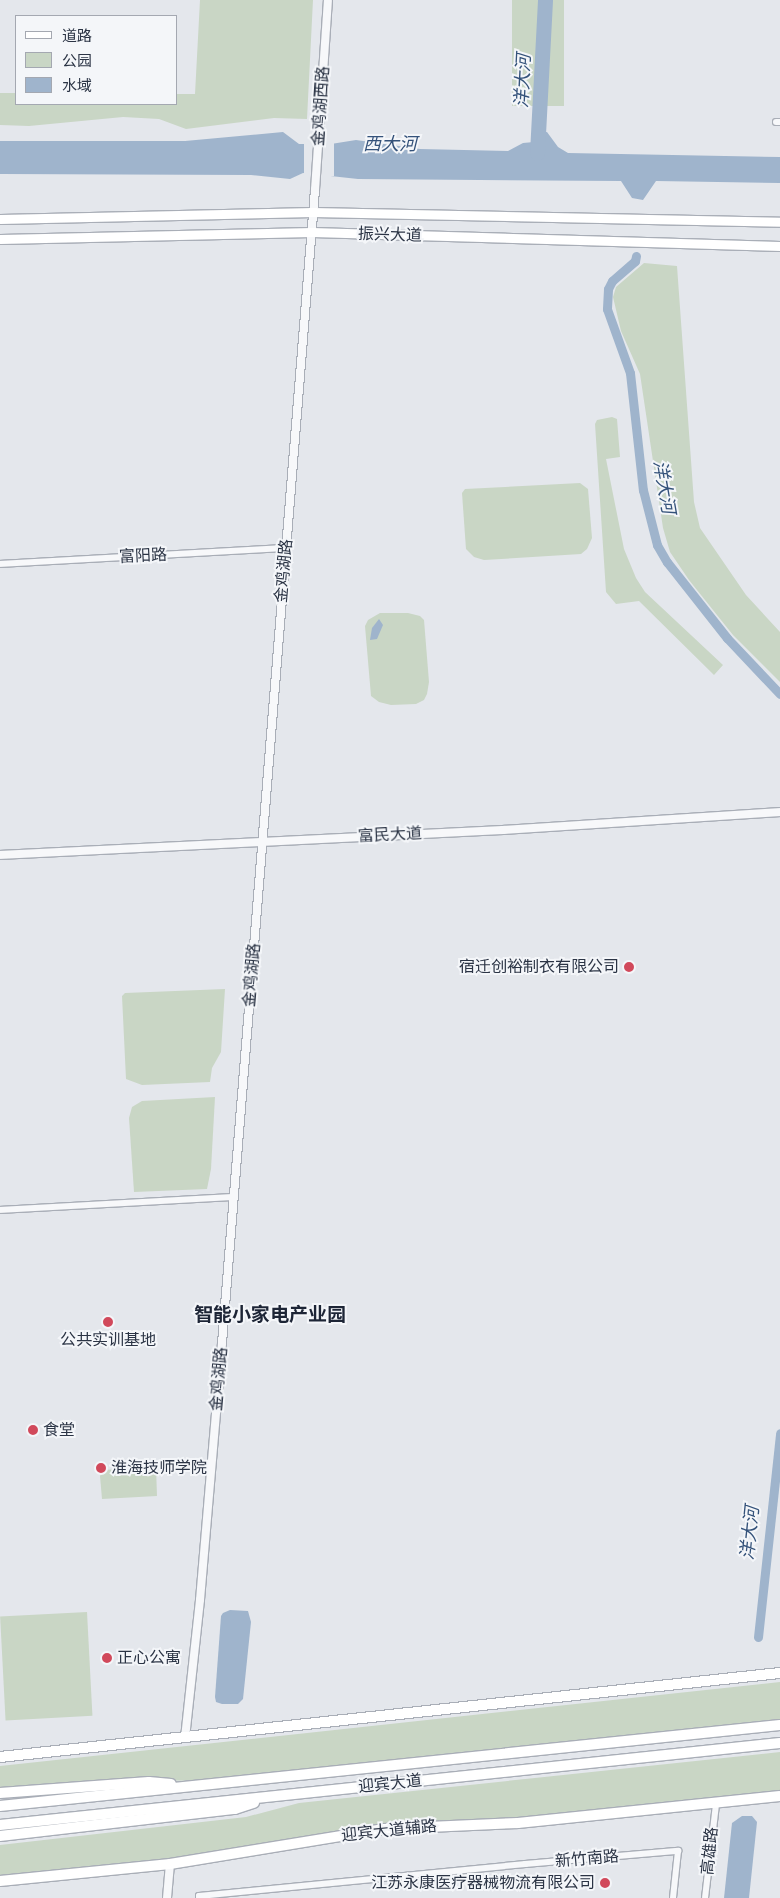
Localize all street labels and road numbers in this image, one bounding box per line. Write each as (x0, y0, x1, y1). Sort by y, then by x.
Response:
street label: 金鸡湖西路 (309, 65, 333, 147)
street label: 振兴大道 (358, 224, 422, 246)
street label: 金鸡湖路 (272, 538, 296, 604)
street label: 富阳路 (119, 545, 167, 567)
street label: 富民大道 (358, 824, 422, 846)
street label: 金鸡湖路 (240, 942, 264, 1008)
street label: 金鸡湖路 (207, 1346, 231, 1412)
street label: 迎宾大道 (357, 1771, 423, 1797)
street label: 迎宾大道辅路 (340, 1816, 438, 1846)
street label: 高雄路 (698, 1826, 722, 1876)
street label: 新竹南路 (554, 1847, 620, 1871)

